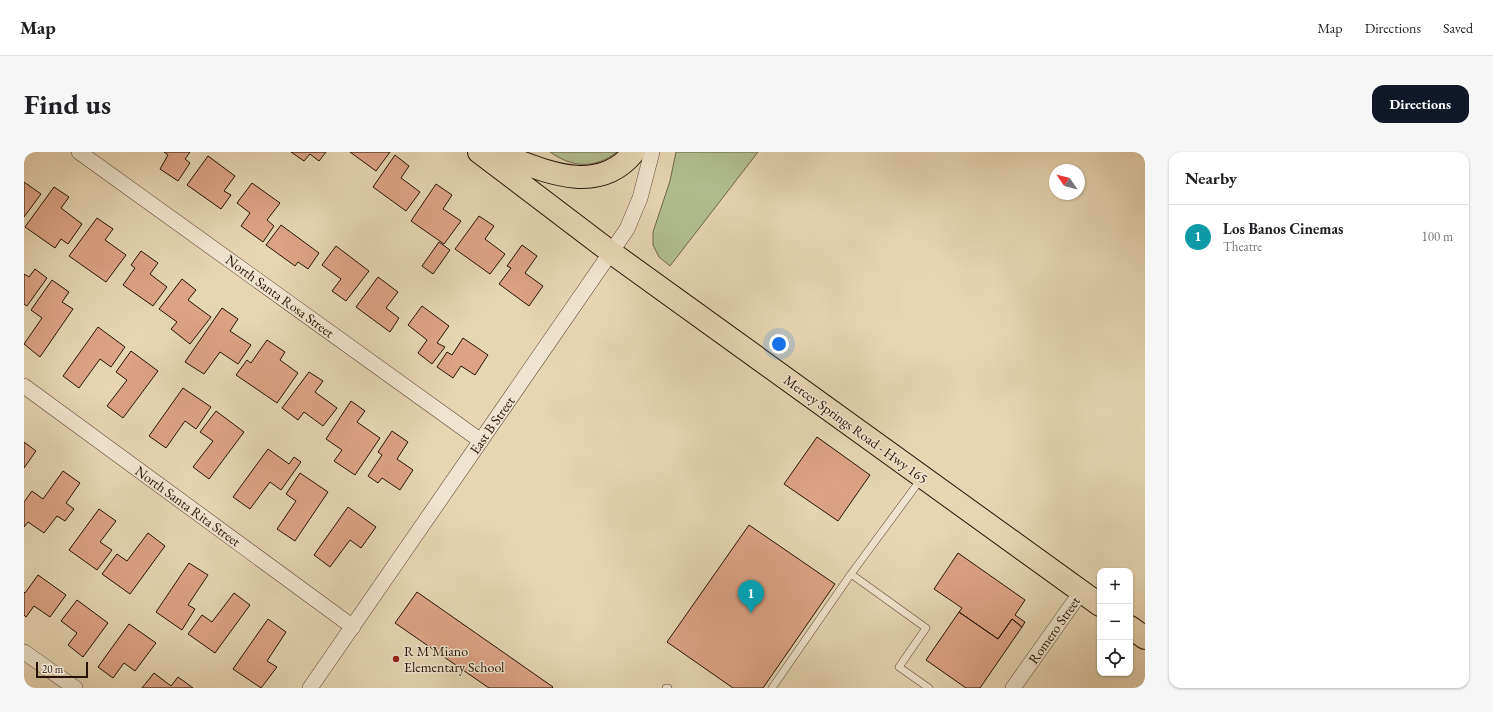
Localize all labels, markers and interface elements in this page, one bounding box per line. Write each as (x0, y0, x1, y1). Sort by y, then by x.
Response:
text: Map (20, 15, 56, 40)
text: Map (1317, 19, 1343, 37)
text: Directions (1365, 19, 1421, 37)
text: Saved (1443, 19, 1473, 37)
button: Directions (1372, 85, 1469, 123)
text: Find us (24, 86, 111, 122)
north arrow (1049, 164, 1085, 200)
text: Nearby (1185, 167, 1237, 189)
text: Los Banos Cinemas (1223, 219, 1343, 238)
text: 1 (1195, 228, 1201, 245)
text: 100 m (1422, 228, 1453, 245)
text: Theatre (1223, 238, 1262, 255)
street label: North Santa Rosa Street (222, 251, 338, 342)
your location (769, 334, 789, 354)
street label: Mercey Springs Road - Hwy 165 (780, 371, 932, 487)
street label: East B Street (466, 392, 519, 457)
street label: North Santa Rita Street (132, 462, 245, 551)
map controls (1097, 568, 1133, 676)
button: + (1097, 568, 1133, 604)
pin: 1 (738, 580, 764, 613)
street label: Romero Street (1024, 592, 1084, 667)
button: − (1097, 604, 1133, 640)
button: locate (1097, 640, 1133, 676)
place label: R M Miano Elementary School (404, 642, 505, 676)
marker: R M Miano Elementary School (391, 654, 401, 664)
scale bar (36, 660, 88, 679)
text: 20 m (42, 662, 63, 676)

